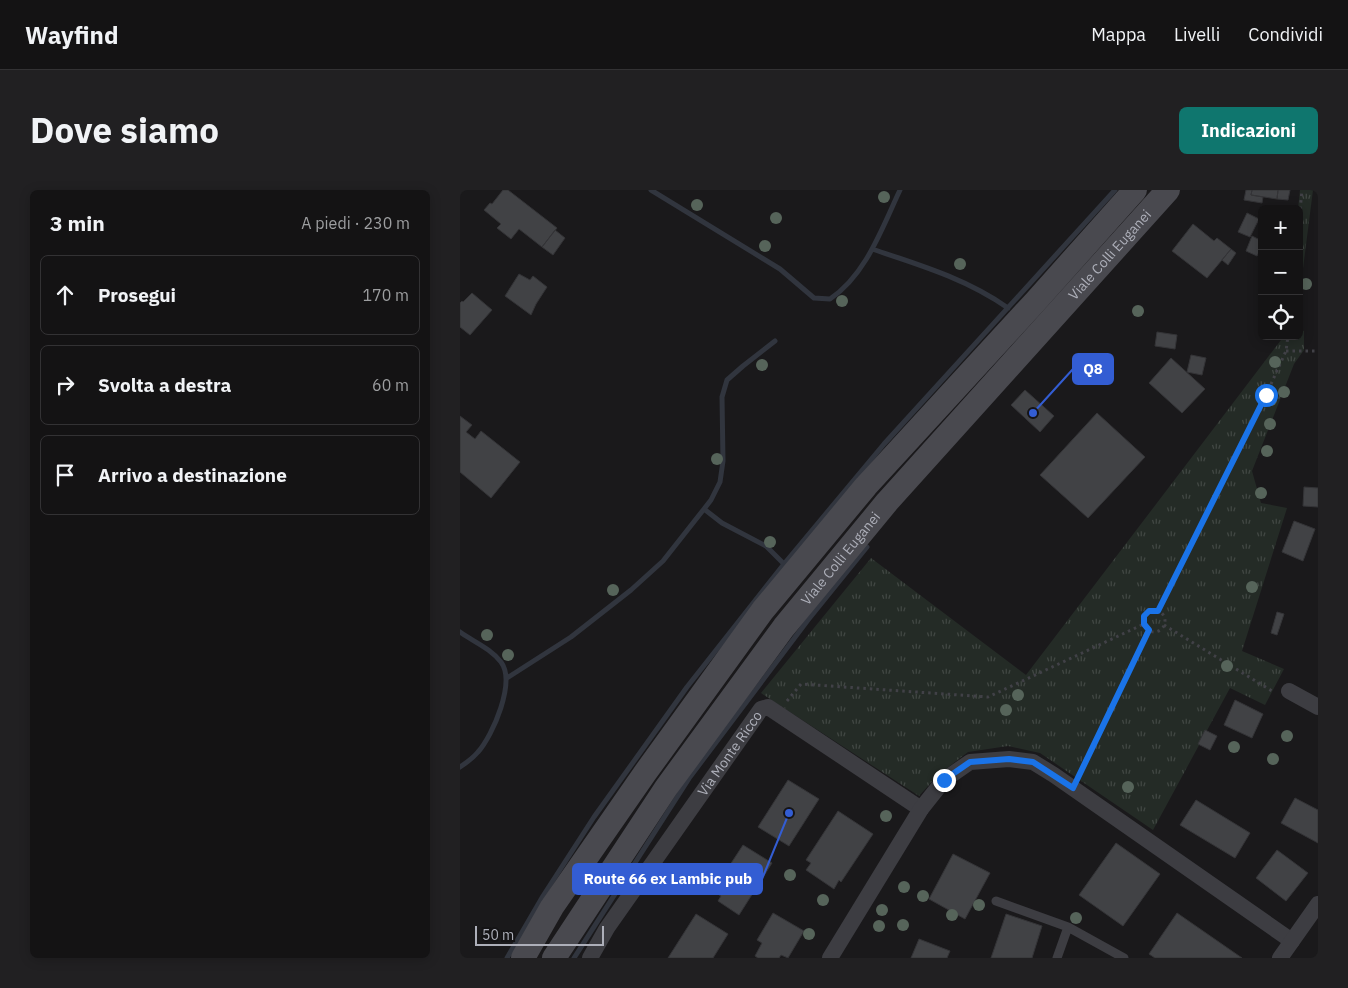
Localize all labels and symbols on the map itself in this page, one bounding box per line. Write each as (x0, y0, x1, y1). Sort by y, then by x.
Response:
street label: Viale Colli Euganei (1064, 206, 1155, 304)
callout: Q8 (1073, 354, 1113, 384)
text: Q8 (1083, 359, 1103, 378)
route start (1255, 384, 1278, 407)
street label: Viale Colli Euganei (797, 508, 884, 609)
street label: Via Monte Ricco (694, 707, 766, 799)
route end (933, 769, 956, 792)
callout: Route 66 ex Lambic pub (573, 864, 762, 894)
text: Route 66 ex Lambic pub (584, 869, 752, 888)
scale bar (475, 923, 604, 946)

